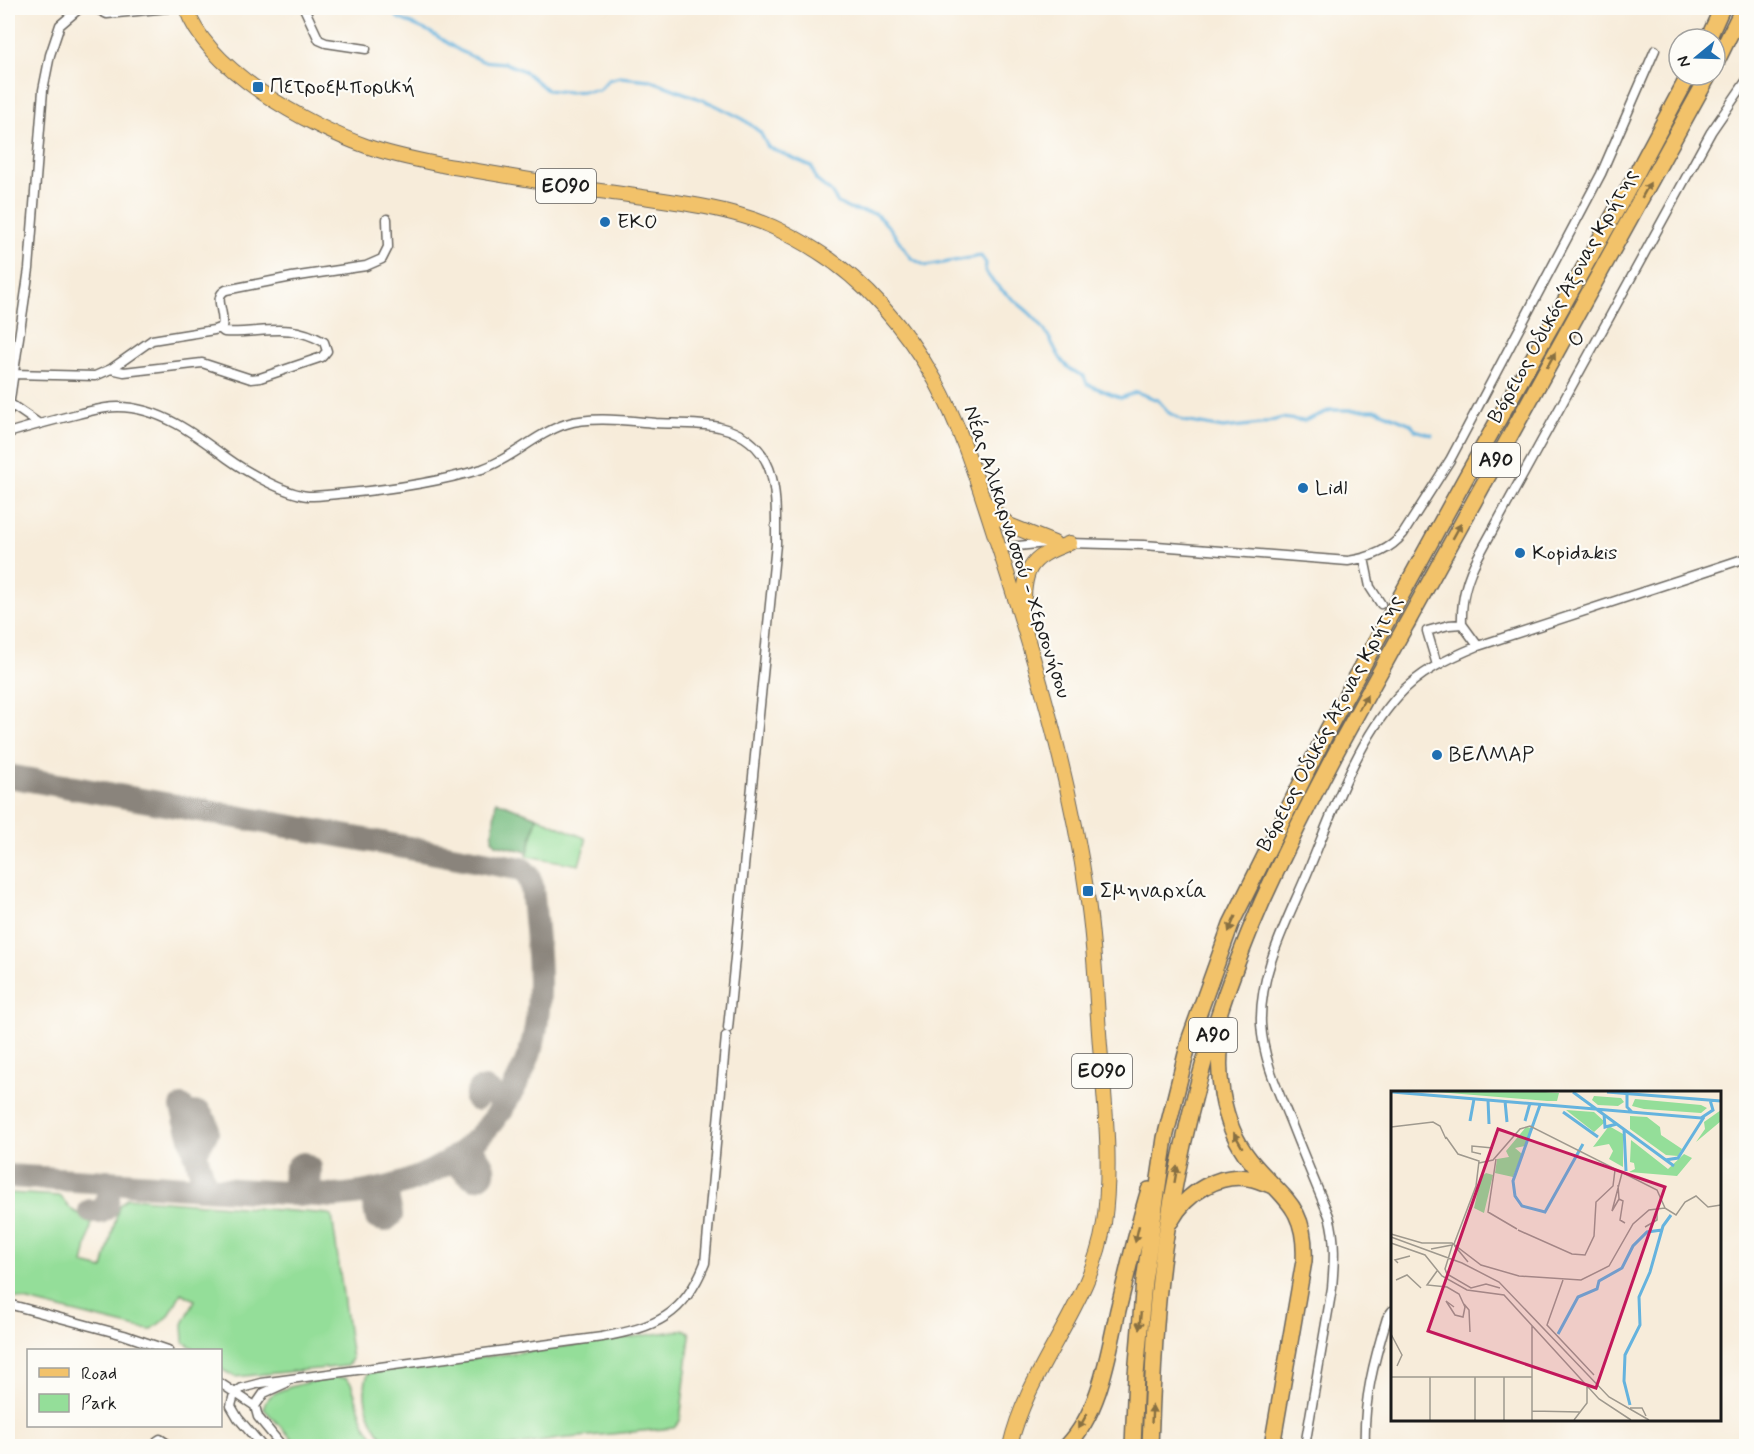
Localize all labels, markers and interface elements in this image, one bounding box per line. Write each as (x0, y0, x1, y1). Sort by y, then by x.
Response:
north arrow (1667, 27, 1727, 87)
text: N (1673, 53, 1696, 70)
place label: Πετροεμπορική (270, 73, 415, 101)
marker: Πετροεμπορική (251, 80, 265, 94)
street label: Βόρειος Οδικός Άξονας Κρήτης (1483, 165, 1643, 427)
road number: ΕΟ90 (536, 169, 596, 203)
one-way arrow (1641, 181, 1651, 198)
place label: EKO (617, 208, 658, 236)
marker: EKO (598, 215, 612, 229)
street label: Ο (1562, 326, 1592, 352)
one-way arrow (1546, 352, 1557, 368)
street label: Νέας Αλικαρνασσού - Χερσονήσου (956, 402, 1079, 702)
road number: Α90 (1472, 443, 1520, 477)
place label: Lidl (1315, 474, 1347, 502)
marker: Lidl (1296, 481, 1310, 495)
one-way arrow (1452, 522, 1462, 539)
place label: Kopidakis (1532, 539, 1618, 567)
marker: Kopidakis (1513, 546, 1527, 560)
street label: Βόρειος Οδικός Άξονας Κρήτης (1250, 590, 1410, 856)
one-way arrow (1358, 693, 1368, 710)
place label: ΒΕΛΜΑΡ (1449, 741, 1534, 769)
marker: ΒΕΛΜΑΡ (1430, 748, 1444, 762)
place label: Σμηναρχία (1100, 877, 1207, 905)
marker: Σμηναρχία (1081, 884, 1095, 898)
one-way arrow (1226, 915, 1236, 933)
road number: Α90 (1189, 1018, 1237, 1052)
road number: ΕΟ90 (1072, 1054, 1132, 1088)
inset map (1391, 1091, 1721, 1421)
one-way arrow (1233, 1131, 1243, 1148)
one-way arrow (1172, 1164, 1181, 1183)
one-way arrow (1131, 1225, 1141, 1244)
one-way arrow (1135, 1311, 1145, 1330)
legend (27, 1349, 222, 1427)
text: Road (81, 1362, 117, 1386)
text: Park (81, 1392, 117, 1416)
one-way arrow (1147, 1405, 1156, 1424)
one-way arrow (1078, 1413, 1089, 1429)

